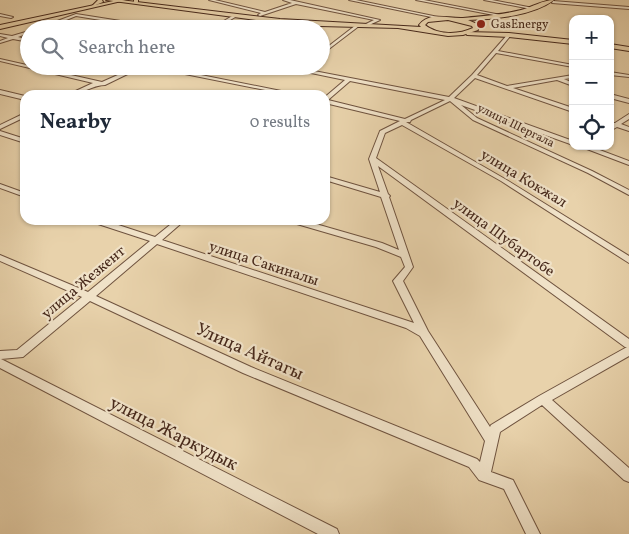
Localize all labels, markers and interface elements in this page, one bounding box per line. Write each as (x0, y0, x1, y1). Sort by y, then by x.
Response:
map controls (569, 15, 614, 150)
button: + (569, 15, 614, 60)
place label: GasEnergy (491, 17, 549, 33)
marker: GasEnergy (475, 18, 487, 30)
search box (20, 20, 330, 75)
icon: search (38, 34, 66, 62)
text: Search here (78, 35, 175, 61)
button: − (569, 60, 614, 105)
street label: улица Шергала (474, 100, 557, 152)
button: locate (569, 105, 614, 150)
text: Nearby (40, 108, 111, 137)
text: 0 results (250, 112, 310, 134)
street label: улица Кокжал (476, 145, 571, 213)
street label: улица Шубартобе (448, 194, 558, 282)
street label: улица Сакиналы (206, 237, 322, 292)
street label: улица Жезкент (37, 241, 131, 325)
street label: Улица Айтагы (191, 317, 308, 387)
street label: улица Жаркудык (105, 391, 242, 478)

